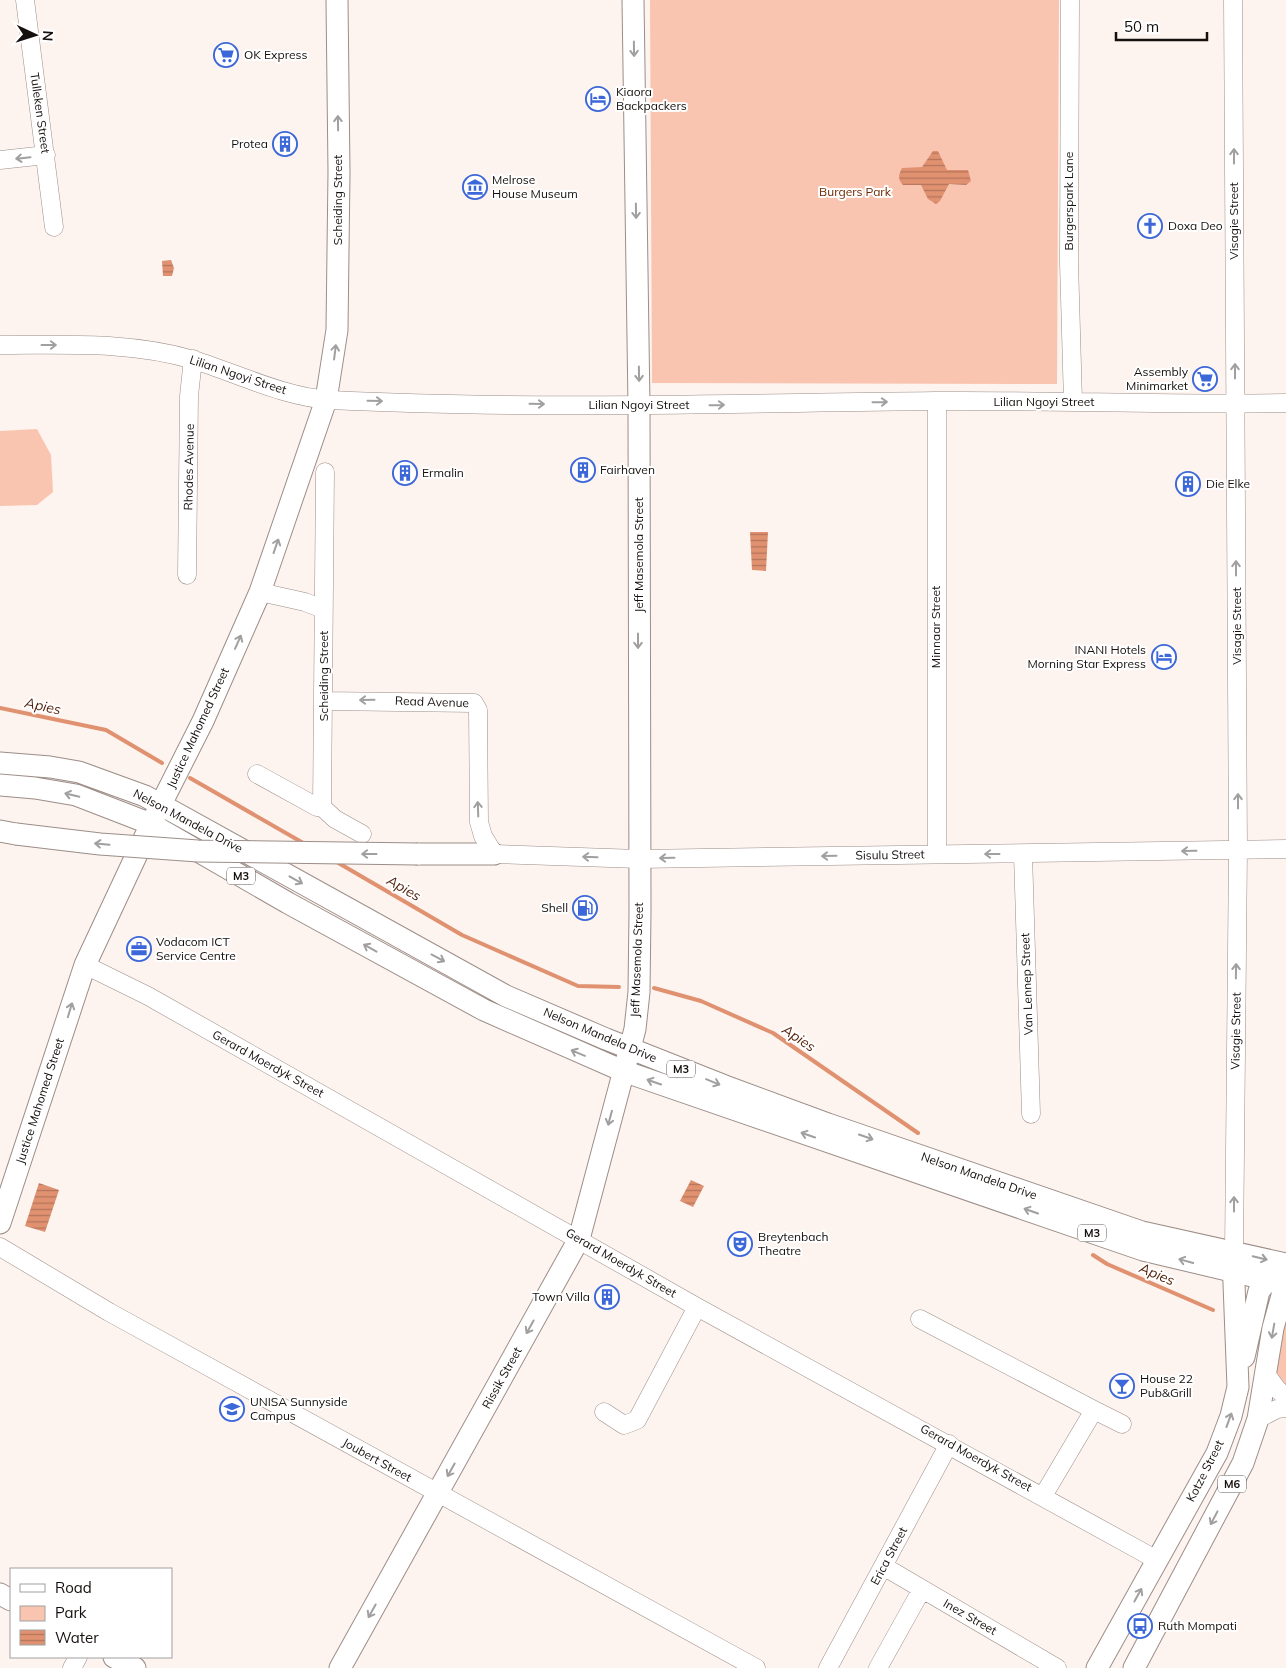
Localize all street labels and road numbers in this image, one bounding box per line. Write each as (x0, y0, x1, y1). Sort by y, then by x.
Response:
street label: Tulleken Street (27, 72, 54, 154)
street label: Burgerspark Lane (1061, 152, 1076, 250)
street label: Scheiding Street (330, 155, 345, 245)
street label: Visagie Street (1226, 182, 1241, 260)
street label: Lilian Ngoyi Street (188, 352, 288, 397)
street label: Lilian Ngoyi Street (994, 394, 1094, 409)
street label: Lilian Ngoyi Street (589, 397, 689, 412)
street label: Rhodes Avenue (180, 423, 197, 511)
street label: Jeff Masemola Street (631, 497, 646, 613)
street label: Minnaar Street (928, 586, 943, 668)
street label: Visagie Street (1229, 587, 1244, 665)
street label: Scheiding Street (316, 631, 331, 721)
street label: Justice Mahomed Street (163, 665, 232, 790)
street label: Read Avenue (395, 693, 469, 710)
street label: Nelson Mandela Drive (131, 785, 246, 856)
street label: Sisulu Street (855, 846, 925, 863)
road number: M3 (227, 868, 255, 884)
street label: Jeff Masemola Street (627, 902, 646, 1018)
street label: Van Lennep Street (1017, 933, 1036, 1035)
street label: Visagie Street (1227, 992, 1244, 1070)
street label: Nelson Mandela Drive (541, 1004, 659, 1065)
street label: Gerard Moerdyk Street (210, 1027, 327, 1101)
street label: Justice Mahomed Street (12, 1036, 67, 1166)
road number: M3 (667, 1060, 695, 1078)
street label: Nelson Mandela Drive (919, 1149, 1039, 1202)
road number: M3 (1078, 1224, 1106, 1242)
street label: Gerard Moerdyk Street (563, 1225, 679, 1300)
street label: Rissik Street (478, 1344, 525, 1411)
street label: Gerard Moerdyk Street (918, 1421, 1035, 1495)
street label: Joubert Street (340, 1434, 414, 1485)
street label: Kotze Street (1183, 1437, 1227, 1504)
road number: M6 (1218, 1476, 1246, 1492)
street label: Erica Street (867, 1524, 910, 1587)
street label: Inez Street (941, 1595, 1000, 1638)

